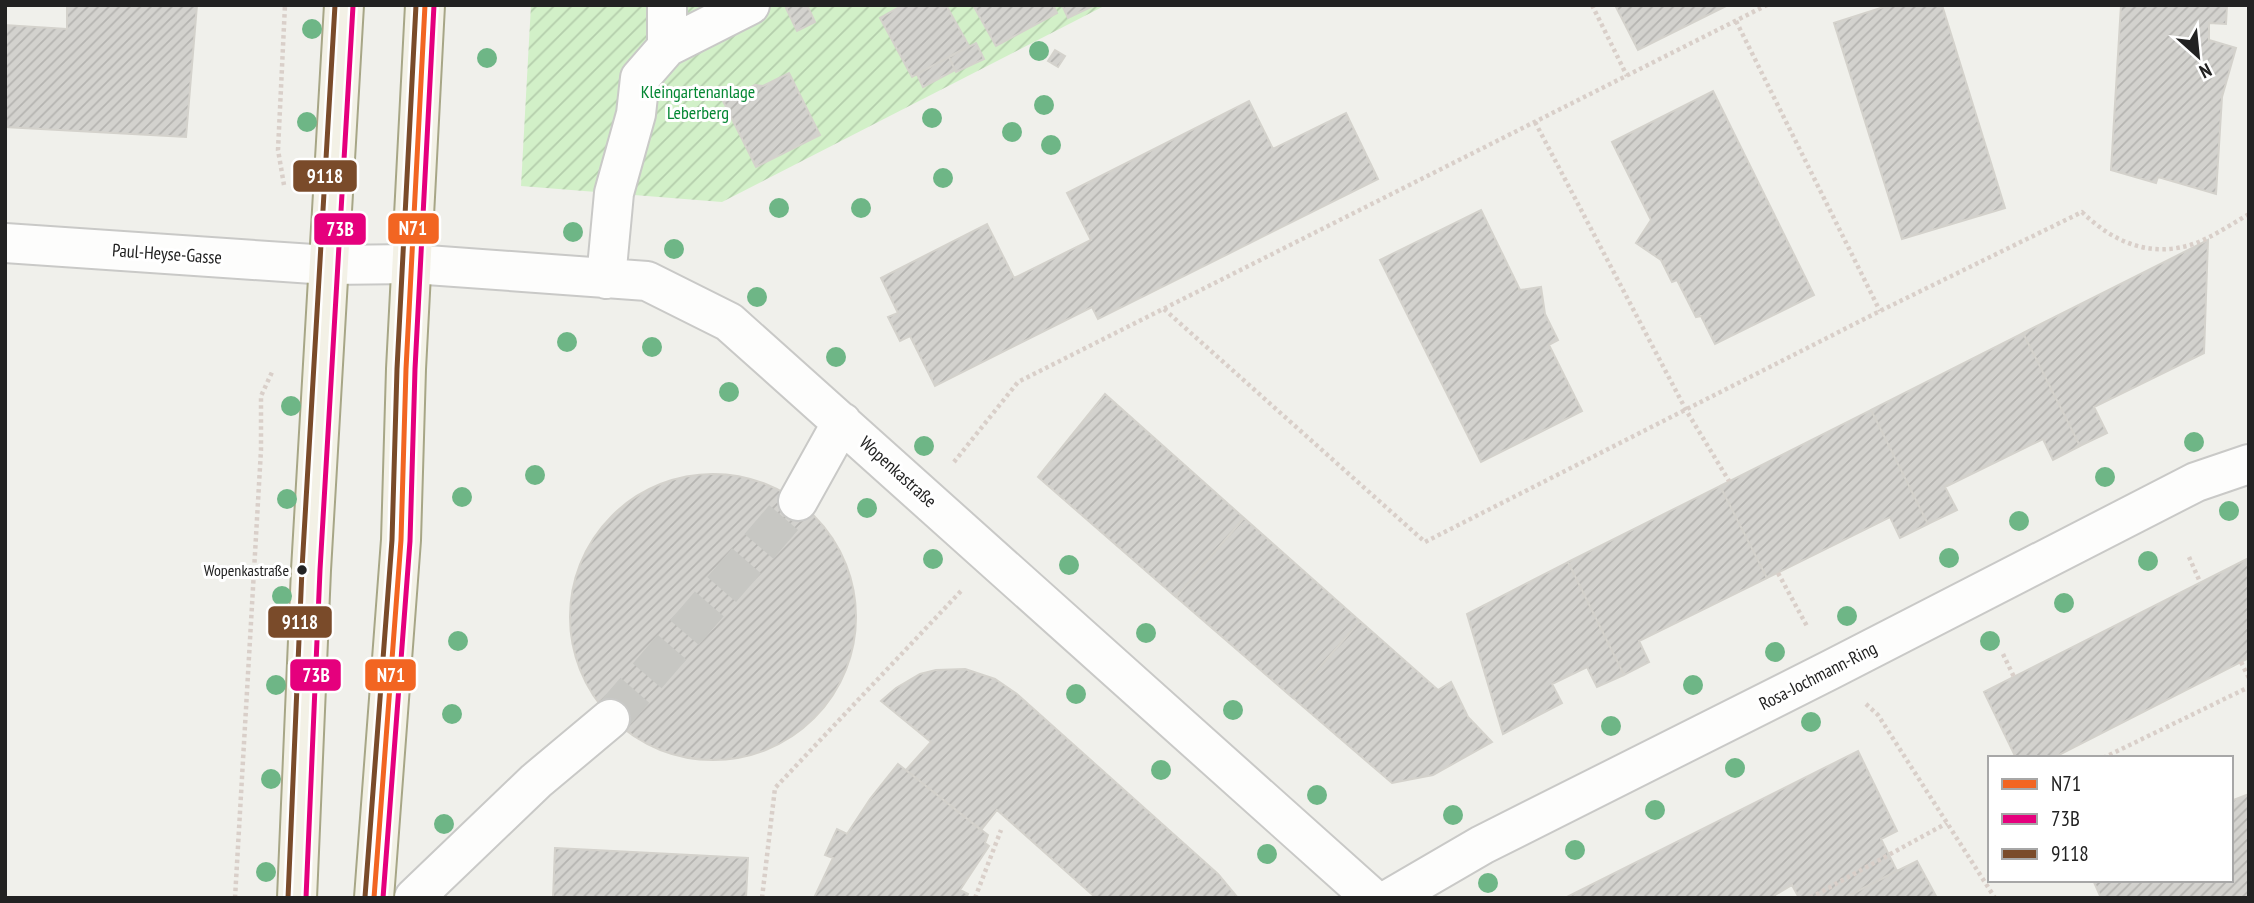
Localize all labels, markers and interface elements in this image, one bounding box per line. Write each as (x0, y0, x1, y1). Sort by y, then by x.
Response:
north arrow (2163, 21, 2233, 91)
text: N (2196, 58, 2216, 84)
park label: Kleingartenanlage Leberberg (641, 80, 755, 124)
line badge: 9118 (292, 159, 358, 193)
text: 9118 (307, 164, 343, 188)
line badge: 73B (313, 212, 367, 246)
line badge: N71 (387, 212, 440, 245)
text: N71 (399, 216, 427, 240)
text: 73B (326, 217, 354, 241)
street label: Paul-Heyse-Gasse (111, 238, 223, 269)
street label: Wopenkastraße (855, 431, 942, 512)
place label: Wopenkastraße (204, 560, 289, 580)
marker: Wopenkastraße (295, 563, 309, 577)
line badge: 9118 (267, 605, 333, 639)
text: 9118 (282, 610, 318, 634)
street label: Rosa-Jochmann-Ring (1755, 636, 1880, 715)
line badge: 73B (289, 658, 342, 692)
line badge: N71 (364, 658, 417, 692)
text: 73B (302, 663, 330, 687)
text: N71 (377, 663, 405, 687)
legend (1988, 756, 2233, 882)
text: N71 (2051, 770, 2081, 797)
text: 73B (2051, 805, 2080, 832)
text: 9118 (2051, 840, 2089, 867)

